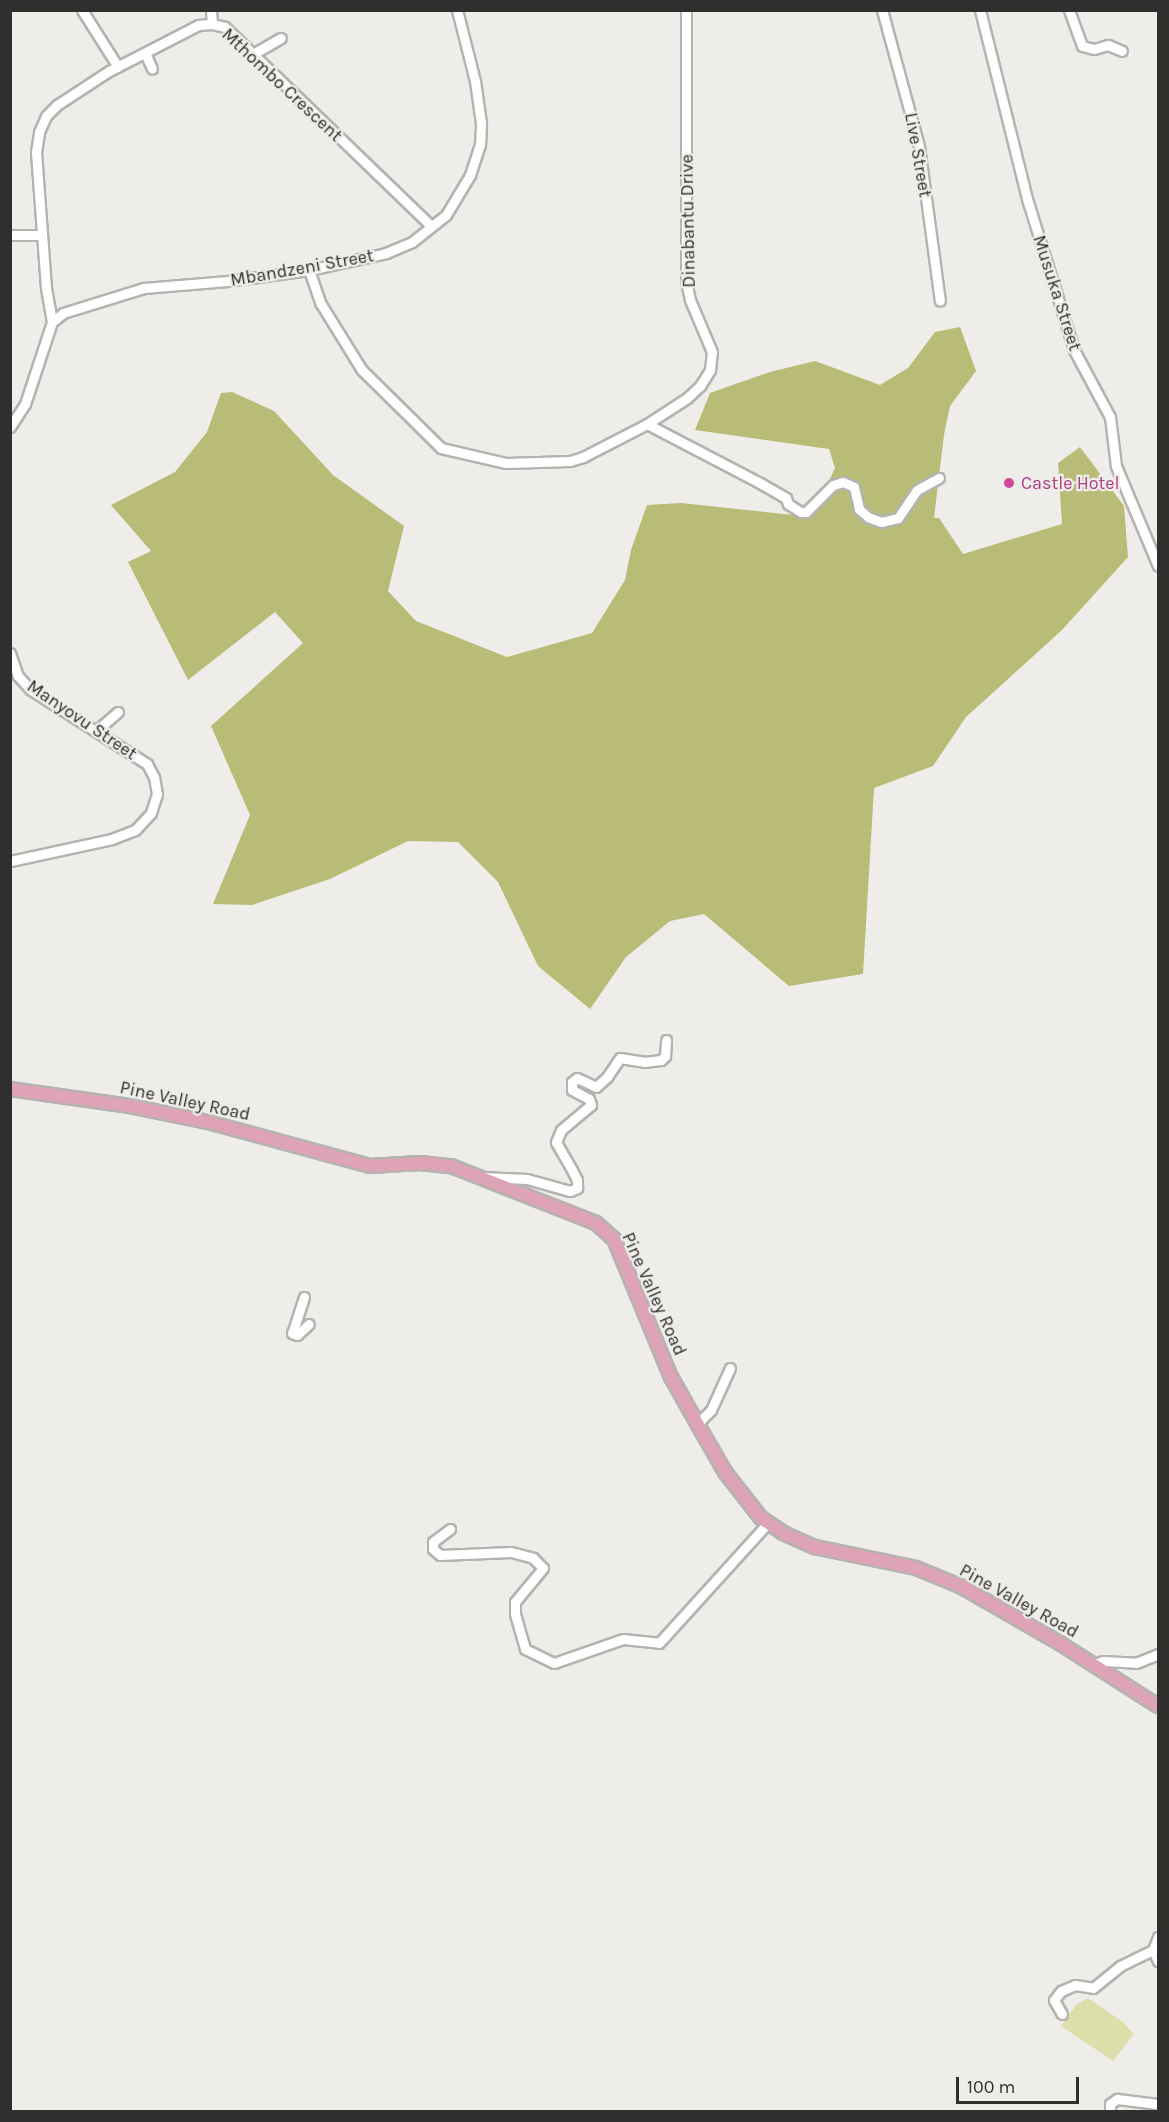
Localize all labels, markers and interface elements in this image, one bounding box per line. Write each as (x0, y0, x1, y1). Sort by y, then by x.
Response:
street label: Mthombo Crescent (217, 24, 347, 146)
street label: Live Street (900, 111, 936, 199)
street label: Dinabantu Drive (676, 154, 700, 288)
street label: Musuka Street (1028, 232, 1086, 354)
street label: Mbandzeni Street (229, 245, 375, 291)
place label: Castle Hotel (1021, 472, 1120, 494)
marker: Castle Hotel (1002, 476, 1016, 490)
street label: Manyovu Street (23, 675, 141, 765)
street label: Pine Valley Road (118, 1077, 252, 1125)
street label: Pine Valley Road (617, 1229, 691, 1359)
street label: Pine Valley Road (956, 1559, 1082, 1643)
scale bar (959, 2065, 1082, 2103)
text: 100 m (967, 2076, 1015, 2098)

